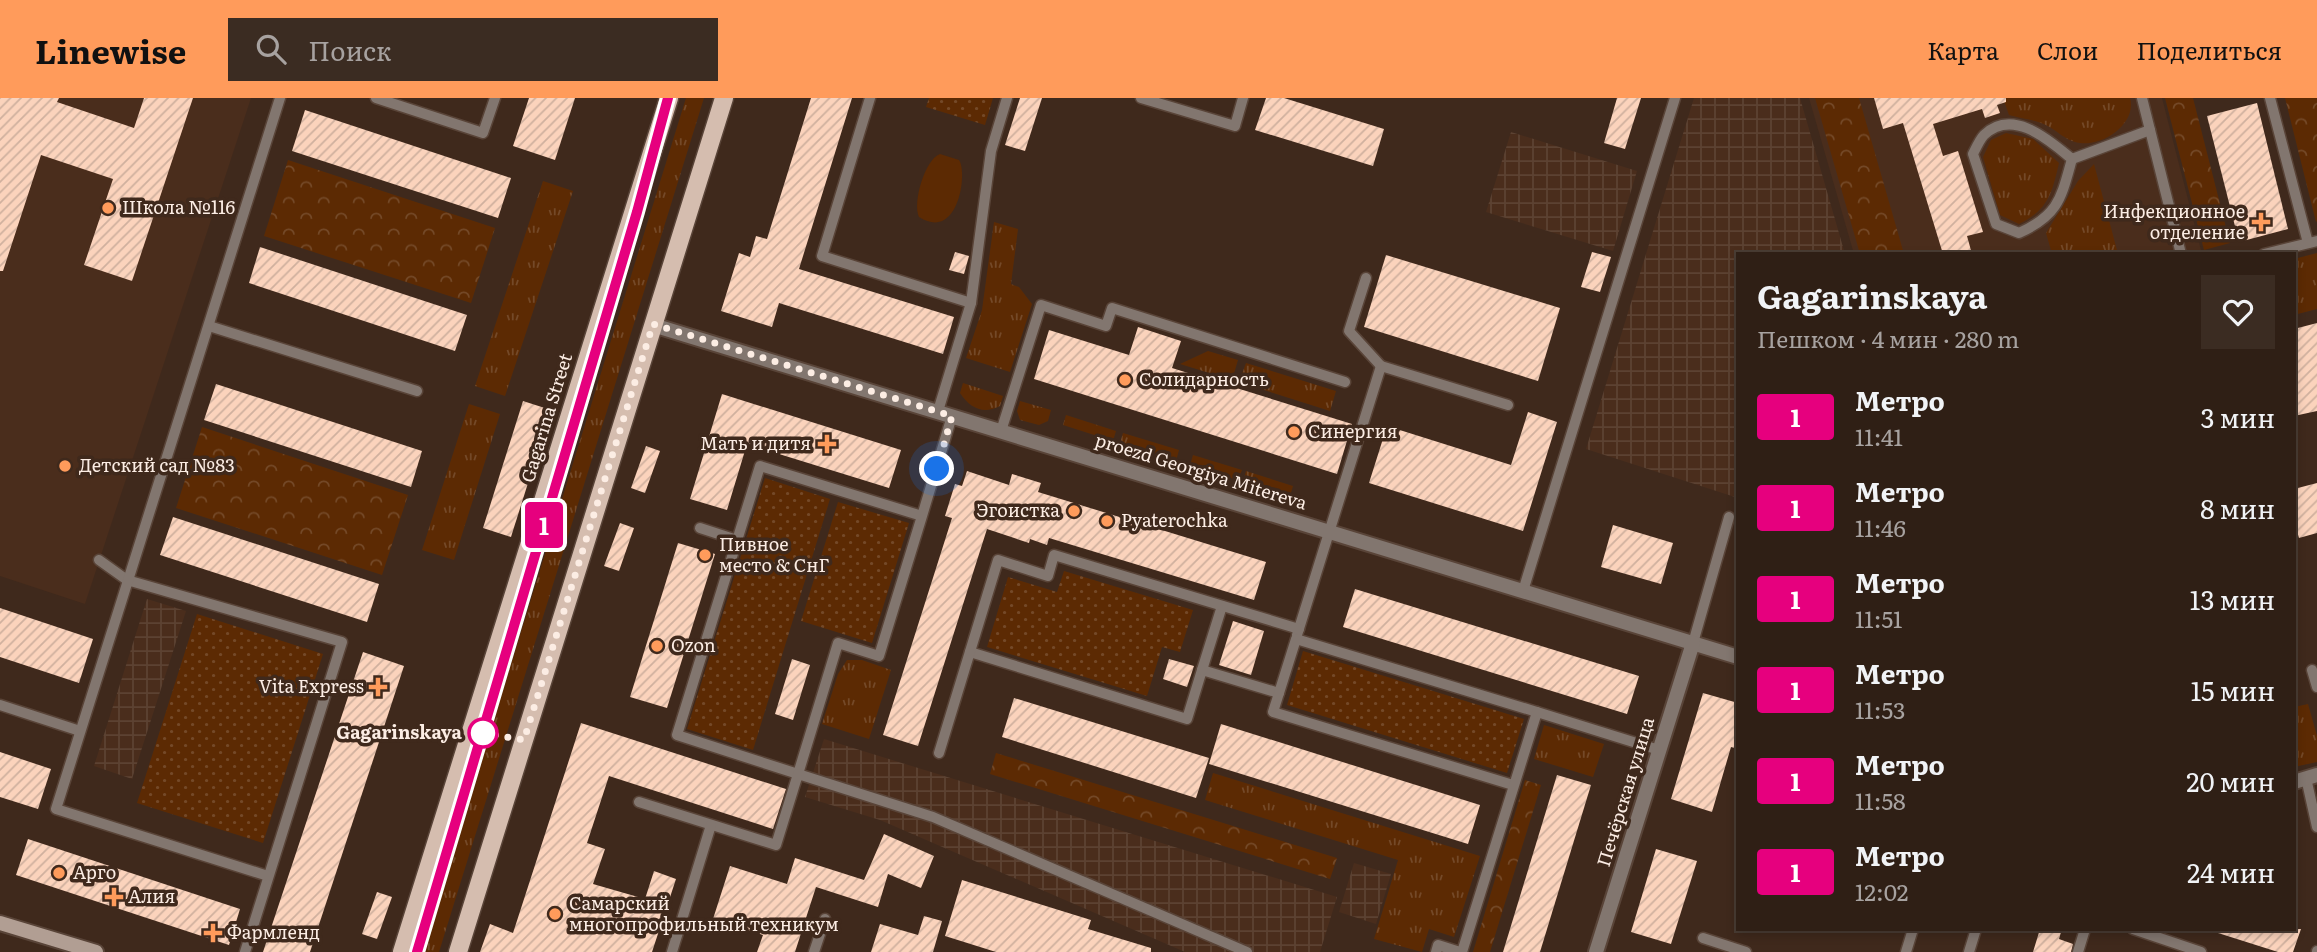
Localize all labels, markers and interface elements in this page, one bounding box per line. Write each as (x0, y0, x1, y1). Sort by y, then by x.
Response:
search box (228, 18, 718, 81)
text: Linewise (35, 25, 186, 74)
icon: search (252, 30, 290, 68)
text: Поиск (308, 30, 391, 69)
text: Карта (1927, 32, 1999, 67)
text: Слои (2037, 32, 2098, 67)
text: Поделиться (2136, 32, 2282, 67)
place label: Школа №116 (122, 193, 236, 220)
place label: Инфекционное отделение (2103, 197, 2245, 245)
marker: Школа №116 (100, 200, 116, 216)
marker: Инфекционное отделение (2251, 212, 2271, 232)
text: Gagarinskaya (1757, 270, 1987, 319)
button: heart (2201, 275, 2275, 349)
text: Пешком · 4 мин · 280 m (1757, 321, 2019, 355)
street label: Gagarina Street (513, 349, 578, 486)
place label: Солидарность (1139, 365, 1269, 392)
marker: Солидарность (1117, 372, 1133, 388)
text: Метро (1855, 380, 1945, 419)
text: 3 мин (2200, 397, 2275, 436)
text: 1 (1791, 399, 1800, 434)
place label: Синергия (1308, 417, 1398, 444)
text: 11:41 (1855, 419, 1903, 453)
marker: Синергия (1286, 424, 1302, 440)
street label: proezd Georgiya Mitereva (1092, 425, 1311, 516)
place label: Мать и дитя (700, 429, 811, 456)
marker: Мать и дитя (817, 434, 837, 454)
place label: Детский сад №83 (79, 451, 235, 478)
your location (919, 451, 954, 486)
marker: Детский сад №83 (57, 458, 73, 474)
text: Метро (1855, 471, 1945, 510)
text: 8 мин (2200, 488, 2275, 527)
text: 1 (1791, 490, 1800, 525)
place label: Эгоистка (977, 496, 1060, 523)
line badge: 1 (521, 502, 567, 548)
marker: Эгоистка (1066, 503, 1082, 519)
place label: Pyaterochka (1121, 506, 1228, 533)
text: 1 (539, 507, 549, 542)
text: 11:46 (1855, 510, 1906, 544)
marker: Pyaterochka (1099, 513, 1115, 529)
place label: Пивное место & СнГ (719, 530, 830, 578)
marker: Пивное место & СнГ (697, 547, 713, 563)
text: Метро (1855, 562, 1945, 601)
text: 13 мин (2190, 579, 2275, 618)
text: 1 (1791, 581, 1800, 616)
text: 11:51 (1855, 601, 1902, 635)
place label: Ozon (671, 631, 716, 658)
marker: Ozon (649, 638, 665, 654)
text: Метро (1855, 653, 1945, 692)
text: 15 мин (2191, 670, 2275, 709)
place label: Vita Express (259, 672, 364, 699)
text: 1 (1791, 672, 1800, 707)
marker: Vita Express (370, 679, 386, 695)
text: 11:53 (1855, 692, 1906, 726)
street label: Печёрская улица (1589, 713, 1660, 870)
place label: Gagarinskaya (336, 718, 463, 745)
marker: Gagarinskaya (468, 718, 498, 748)
text: Метро (1855, 744, 1945, 783)
text: 20 мин (2186, 761, 2275, 800)
text: 1 (1791, 763, 1800, 798)
text: 11:58 (1855, 783, 1906, 817)
text: Метро (1855, 835, 1945, 874)
text: 24 мин (2187, 852, 2275, 891)
text: 1 (1791, 854, 1800, 889)
place label: Арго (73, 858, 116, 885)
marker: Арго (51, 865, 67, 881)
text: 12:02 (1855, 874, 1908, 908)
place label: Алия (128, 882, 175, 909)
marker: Алия (106, 889, 122, 905)
place label: Самарский многопрофильный техникум (569, 889, 839, 937)
marker: Самарский многопрофильный техникум (547, 906, 563, 922)
place label: Фармленд (227, 918, 320, 945)
marker: Фармленд (205, 925, 221, 941)

